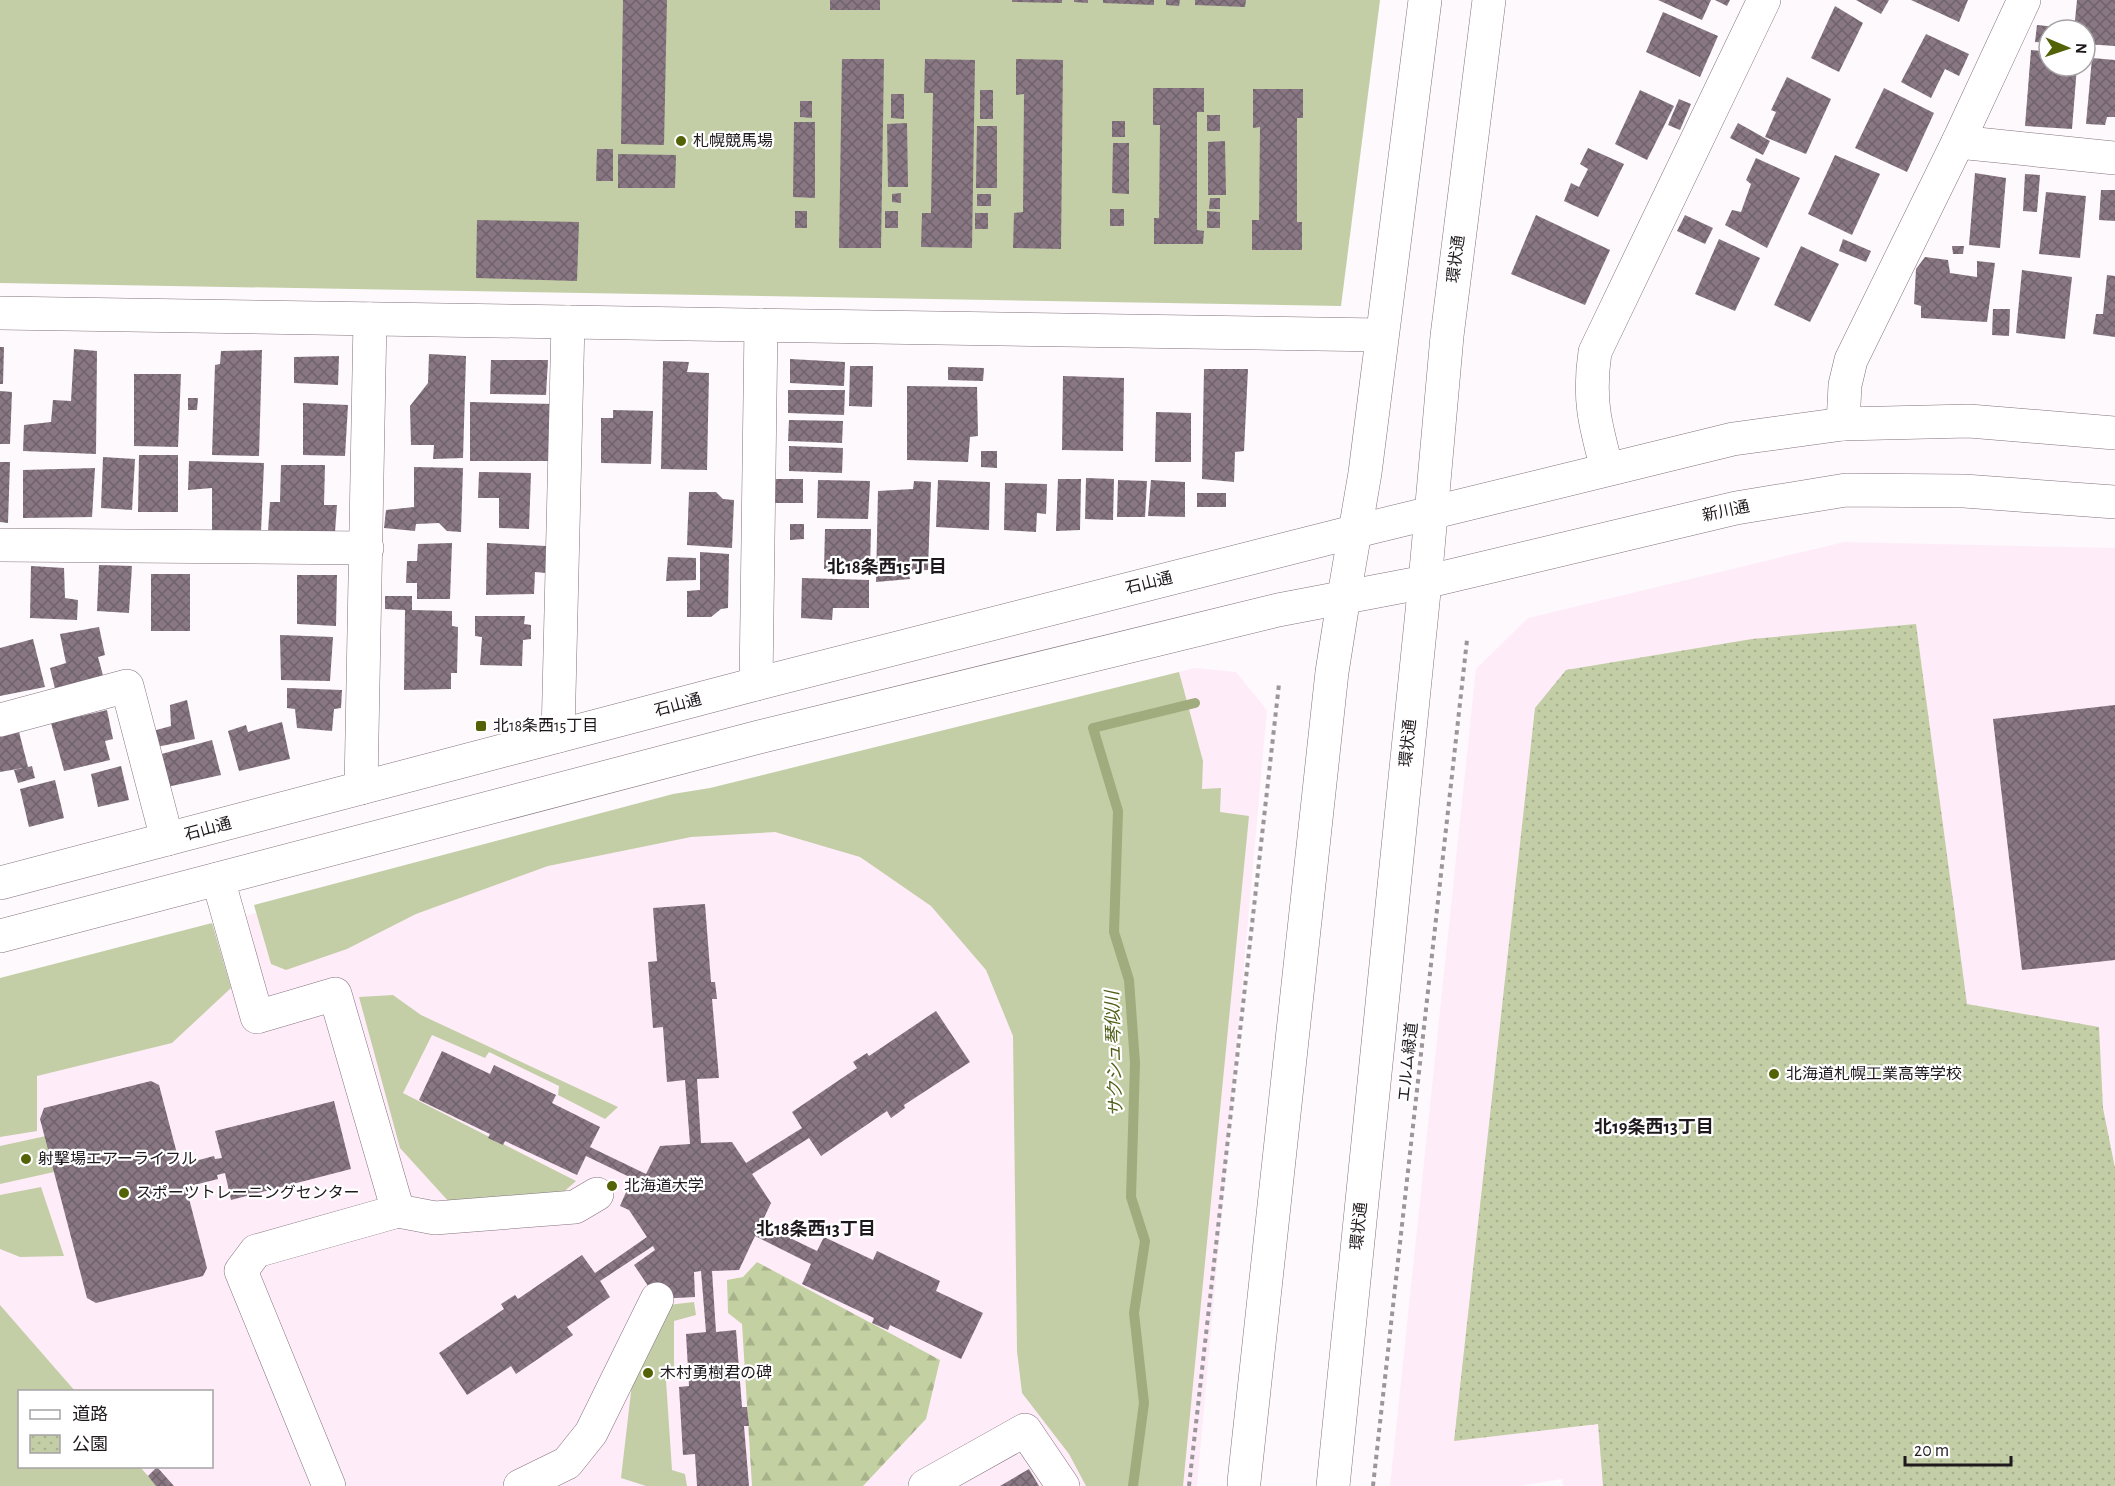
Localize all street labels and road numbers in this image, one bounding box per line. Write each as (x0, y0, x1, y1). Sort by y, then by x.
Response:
street label: 環状通 (1444, 234, 1467, 284)
street label: 新川通 (1701, 497, 1751, 524)
street label: 石山通 (1124, 568, 1174, 597)
street label: 石山通 (652, 690, 703, 719)
street label: 環状通 (1397, 718, 1418, 768)
street label: 石山通 (182, 814, 233, 843)
street label: エルム緑道 (1395, 1021, 1420, 1102)
street label: 環状通 (1348, 1201, 1369, 1251)

